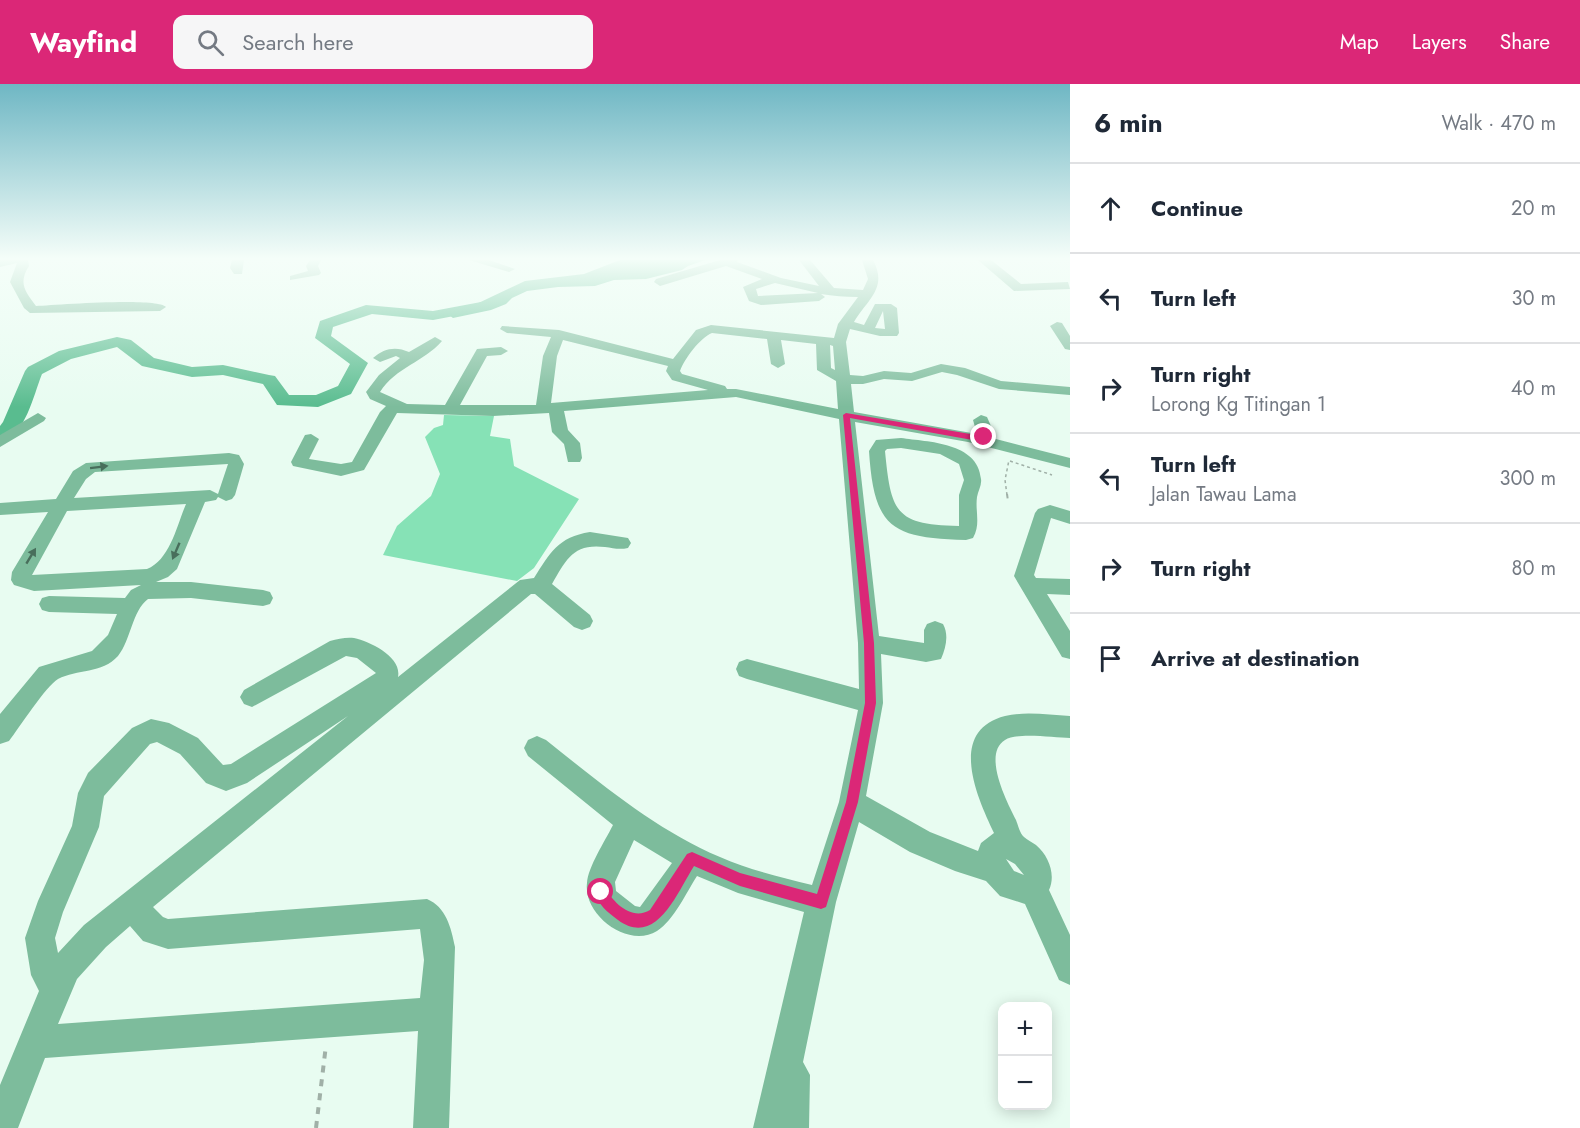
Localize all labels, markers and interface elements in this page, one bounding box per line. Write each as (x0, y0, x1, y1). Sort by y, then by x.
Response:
search box (173, 15, 593, 69)
text: Wayfind (30, 22, 137, 63)
icon: search (194, 26, 227, 59)
text: Search here (242, 26, 354, 58)
text: Map (1340, 27, 1379, 57)
text: Layers (1412, 27, 1467, 57)
text: Share (1500, 27, 1550, 57)
text: 6 min (1094, 104, 1163, 142)
text: Walk · 470 m (1441, 109, 1556, 138)
icon: ahead (1094, 192, 1127, 225)
text: Continue (1151, 192, 1243, 224)
text: 20 m (1511, 194, 1556, 223)
icon: left (1094, 282, 1127, 315)
text: Turn left (1151, 282, 1236, 314)
text: 30 m (1511, 284, 1556, 313)
text: Turn right (1151, 358, 1251, 390)
icon: right (1094, 372, 1127, 405)
text: 40 m (1511, 374, 1556, 403)
text: Lorong Kg Titingan 1 (1151, 390, 1326, 419)
route end (970, 423, 996, 449)
text: Turn left (1151, 448, 1236, 480)
one-way arrow (90, 462, 109, 472)
icon: left (1094, 462, 1127, 495)
text: 300 m (1499, 464, 1556, 493)
text: Jalan Tawau Lama (1151, 480, 1297, 509)
one-way arrow (171, 542, 181, 560)
one-way arrow (25, 548, 36, 564)
icon: right (1094, 552, 1127, 585)
text: Turn right (1151, 552, 1251, 584)
text: 80 m (1511, 554, 1556, 583)
icon: arrive (1094, 642, 1127, 675)
text: Arrive at destination (1151, 642, 1360, 674)
route start (587, 878, 613, 904)
map controls (998, 1002, 1052, 1110)
button: + (998, 1002, 1052, 1056)
button: − (998, 1056, 1052, 1110)

